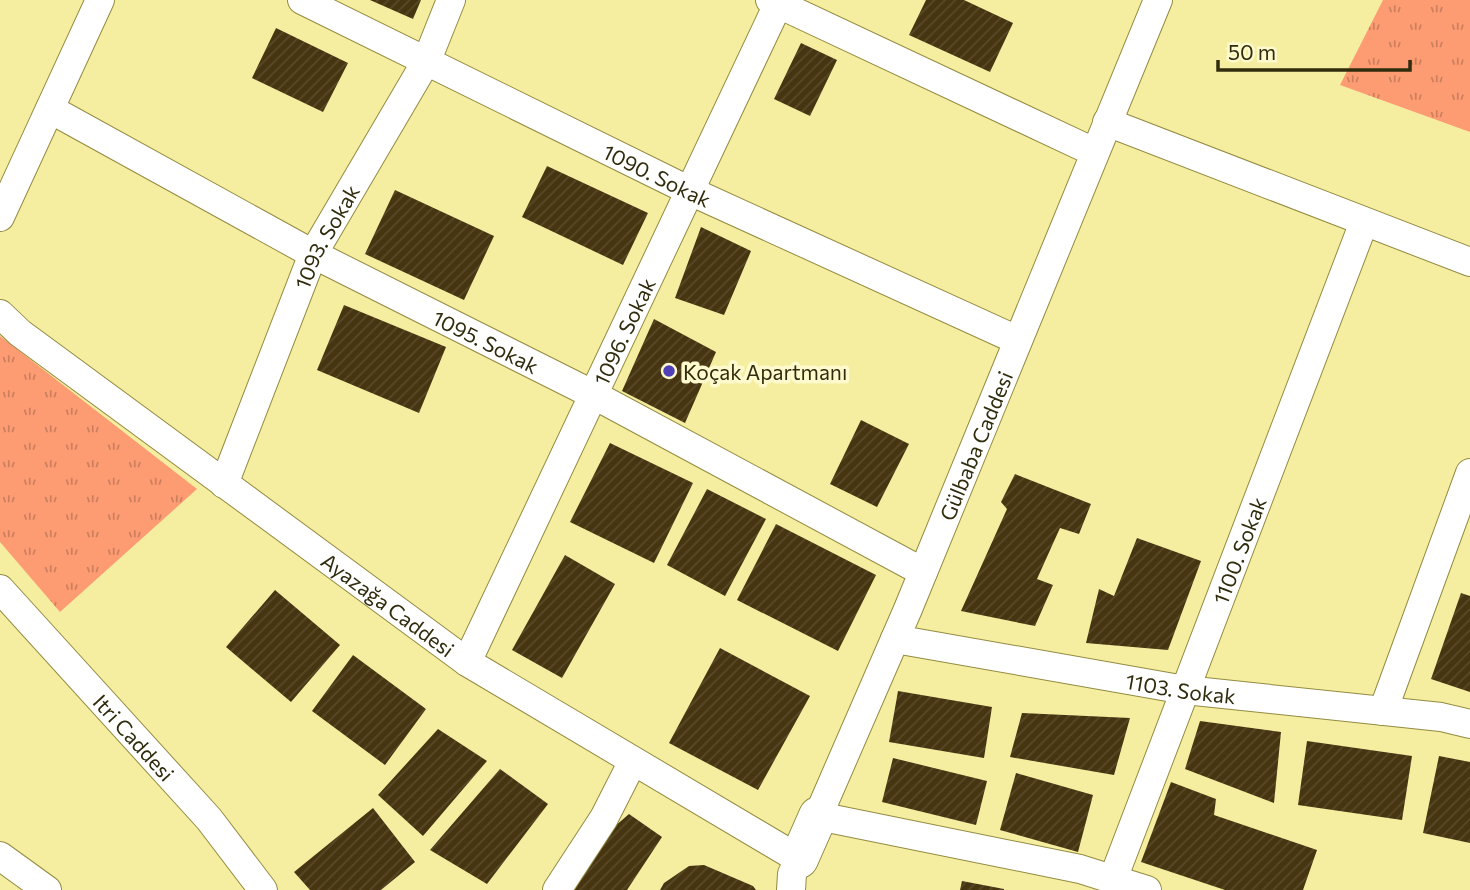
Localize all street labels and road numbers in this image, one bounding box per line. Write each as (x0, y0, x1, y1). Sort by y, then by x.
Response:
street label: 1090. Sokak (600, 138, 715, 211)
street label: 1093. Sokak (288, 180, 364, 292)
street label: 1096. Sokak (587, 274, 659, 389)
street label: 1095. Sokak (429, 304, 543, 378)
street label: Gülbaba Caddesi (933, 367, 1017, 524)
street label: 1100. Sokak (1207, 493, 1270, 607)
street label: Ayazağa Caddesi (317, 547, 460, 661)
street label: 1103. Sokak (1124, 667, 1237, 708)
street label: Itri Caddesi (89, 689, 180, 785)

